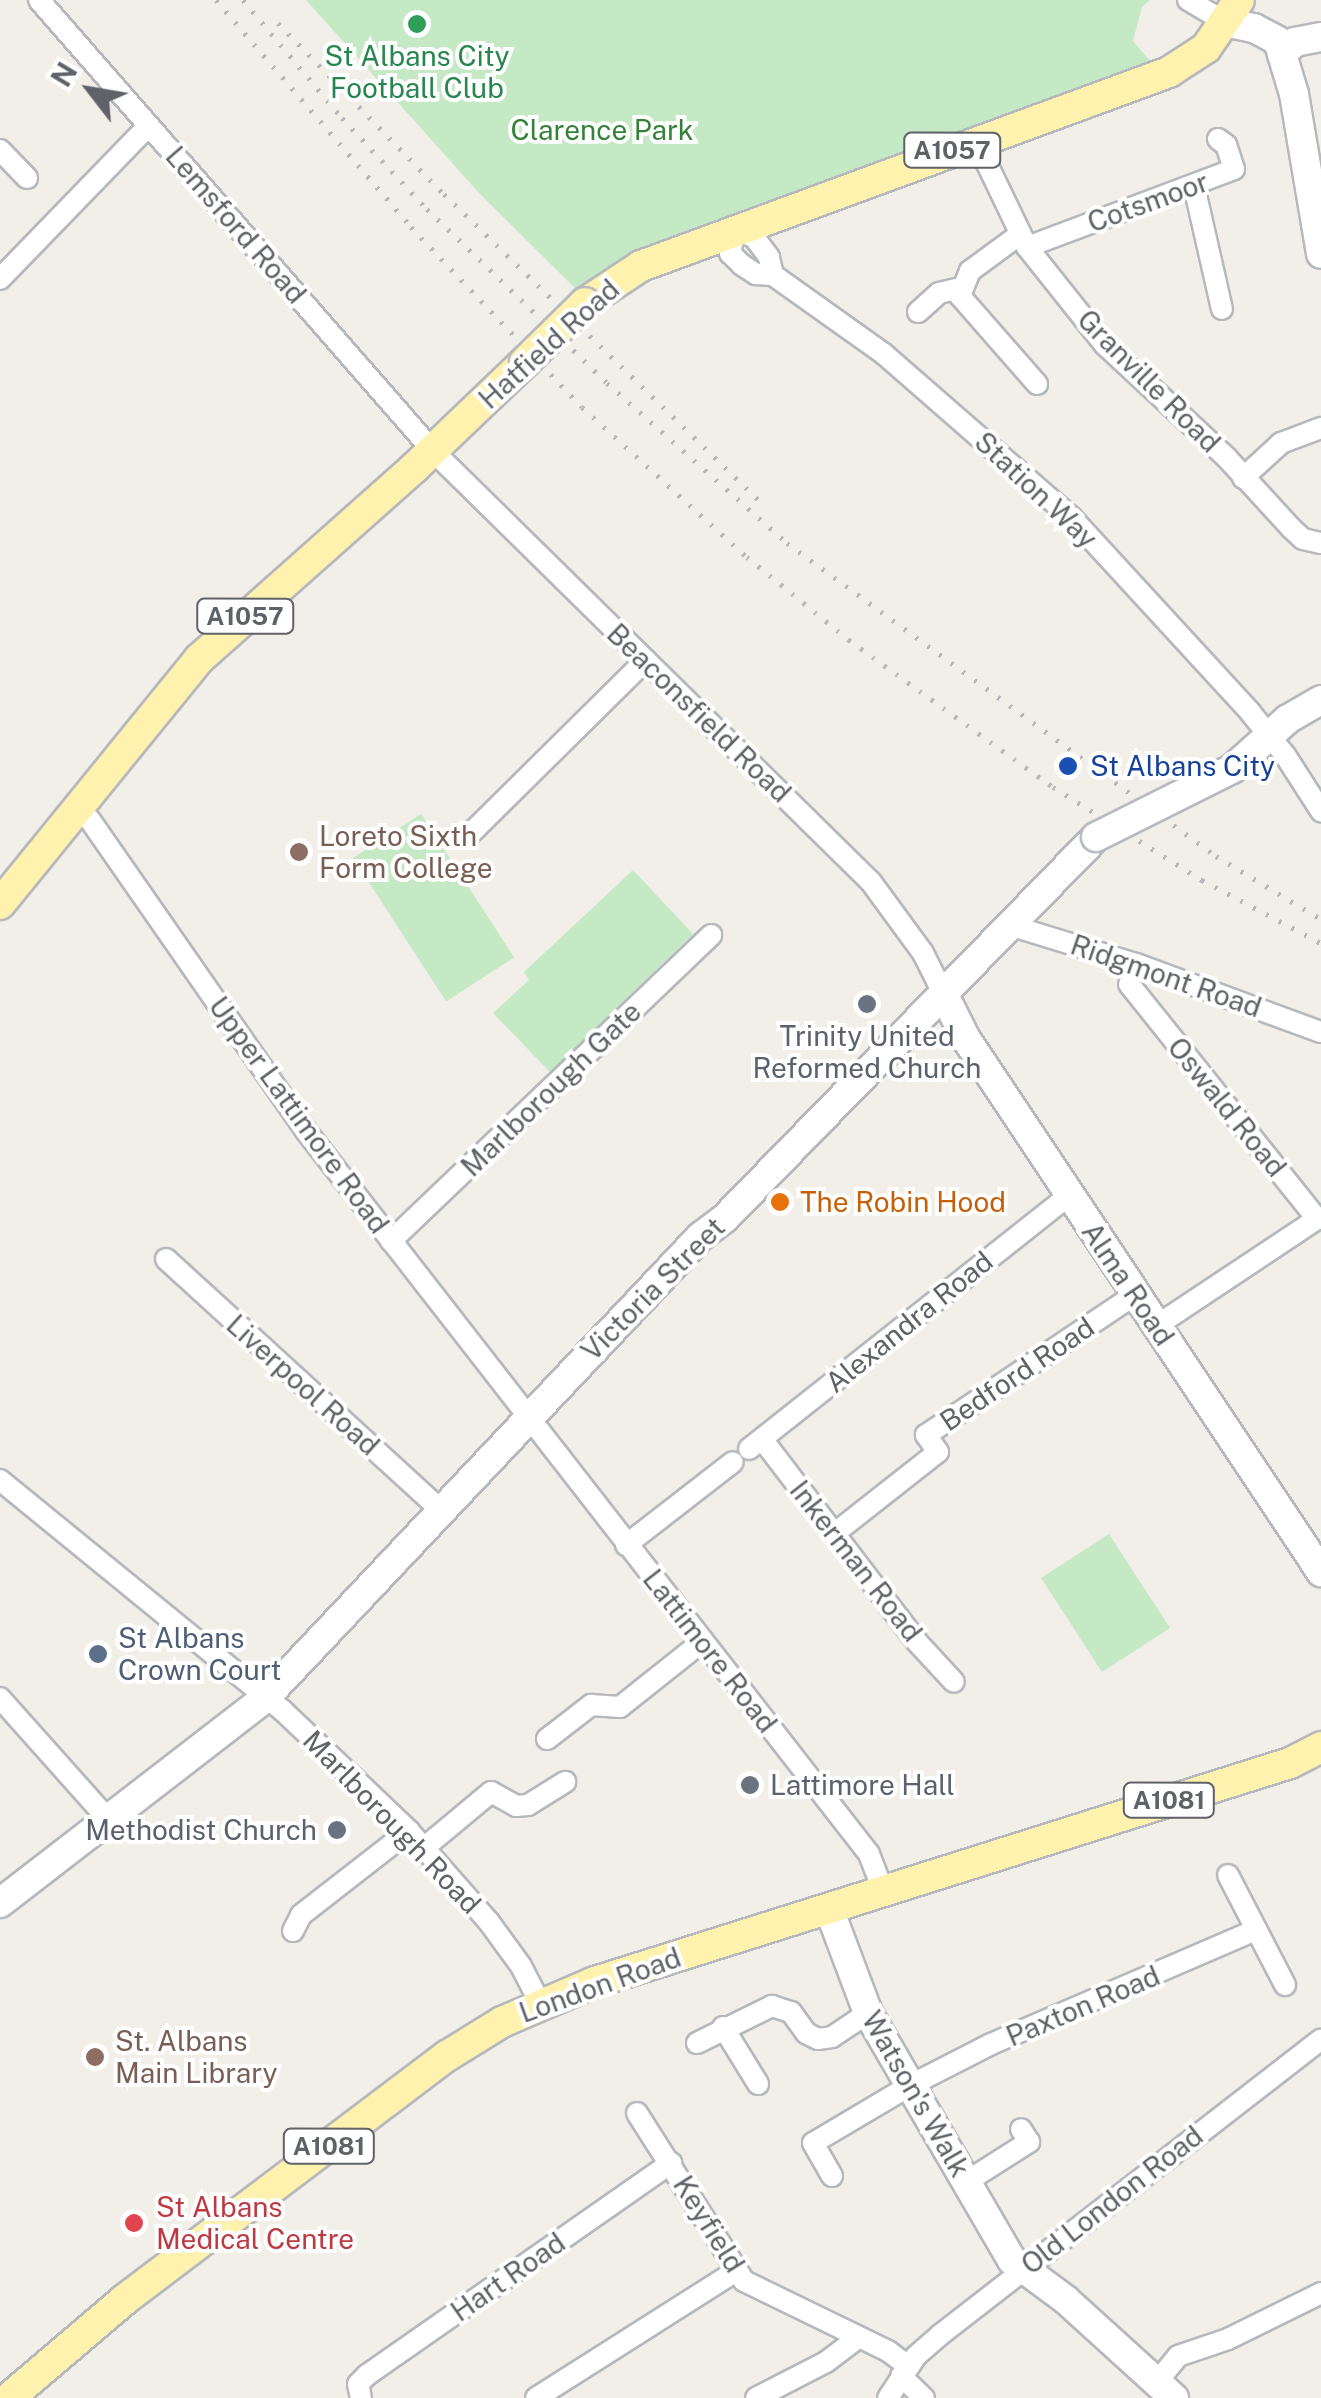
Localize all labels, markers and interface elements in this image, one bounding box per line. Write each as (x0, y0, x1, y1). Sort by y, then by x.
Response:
marker: St Albans City Football Club (406, 13, 428, 35)
place label: St Albans City Football Club (324, 39, 510, 105)
north arrow (40, 40, 140, 140)
text: N (44, 56, 84, 92)
park label: Clarence Park (510, 113, 694, 147)
road number: A1057 (902, 130, 1002, 170)
street label: Lemsford Road (159, 140, 313, 310)
street label: Cotsmoor (1083, 165, 1213, 239)
street label: Hatfield Road (472, 272, 626, 416)
street label: Granville Road (1071, 303, 1227, 459)
street label: Station Way (968, 425, 1104, 555)
road number: A1057 (195, 596, 295, 636)
street label: Beaconsfield Road (600, 617, 798, 809)
place label: St Albans City (1090, 749, 1275, 783)
marker: St Albans City (1055, 753, 1081, 779)
place label: Loreto Sixth Form College (319, 819, 493, 885)
marker: Loreto Sixth Form College (288, 841, 310, 863)
street label: Ridgmont Road (1066, 928, 1266, 1024)
street label: Upper Lattimore Road (202, 990, 396, 1240)
marker: Trinity United Reformed Church (856, 993, 878, 1015)
street label: Marlborough Gate (454, 995, 648, 1183)
place label: Trinity United Reformed Church (753, 1019, 981, 1085)
street label: Oswald Road (1161, 1031, 1293, 1183)
place label: The Robin Hood (800, 1185, 1006, 1219)
marker: The Robin Hood (769, 1191, 791, 1213)
street label: Victoria Street (574, 1210, 732, 1368)
street label: Alma Road (1075, 1216, 1181, 1352)
street label: Alexandra Road (819, 1244, 999, 1400)
street label: Liverpool Road (220, 1308, 386, 1462)
street label: Bedford Road (934, 1310, 1100, 1438)
street label: Inkerman Road (783, 1474, 929, 1648)
street label: Lattimore Road (636, 1563, 784, 1739)
place label: St Albans Crown Court (118, 1621, 281, 1687)
marker: St Albans Crown Court (87, 1643, 109, 1665)
street label: Marlborough Road (296, 1724, 488, 1920)
place label: Lattimore Hall (770, 1768, 955, 1802)
marker: Lattimore Hall (739, 1774, 761, 1796)
road number: A1081 (1122, 1780, 1216, 1820)
place label: Methodist Church (85, 1813, 317, 1847)
marker: Methodist Church (326, 1819, 348, 1841)
street label: London Road (515, 1940, 685, 2030)
street label: Paxton Road (1001, 1959, 1165, 2053)
street label: Watson's Walk (855, 2005, 977, 2183)
place label: St. Albans Main Library (115, 2024, 277, 2090)
marker: St. Albans Main Library (84, 2046, 106, 2068)
street label: Old London Road (1015, 2119, 1209, 2281)
road number: A1081 (282, 2126, 376, 2166)
street label: Keyfield (666, 2170, 752, 2278)
place label: St Albans Medical Centre (156, 2190, 354, 2256)
marker: St Albans Medical Centre (121, 2210, 147, 2236)
street label: Hart Road (445, 2226, 571, 2328)

